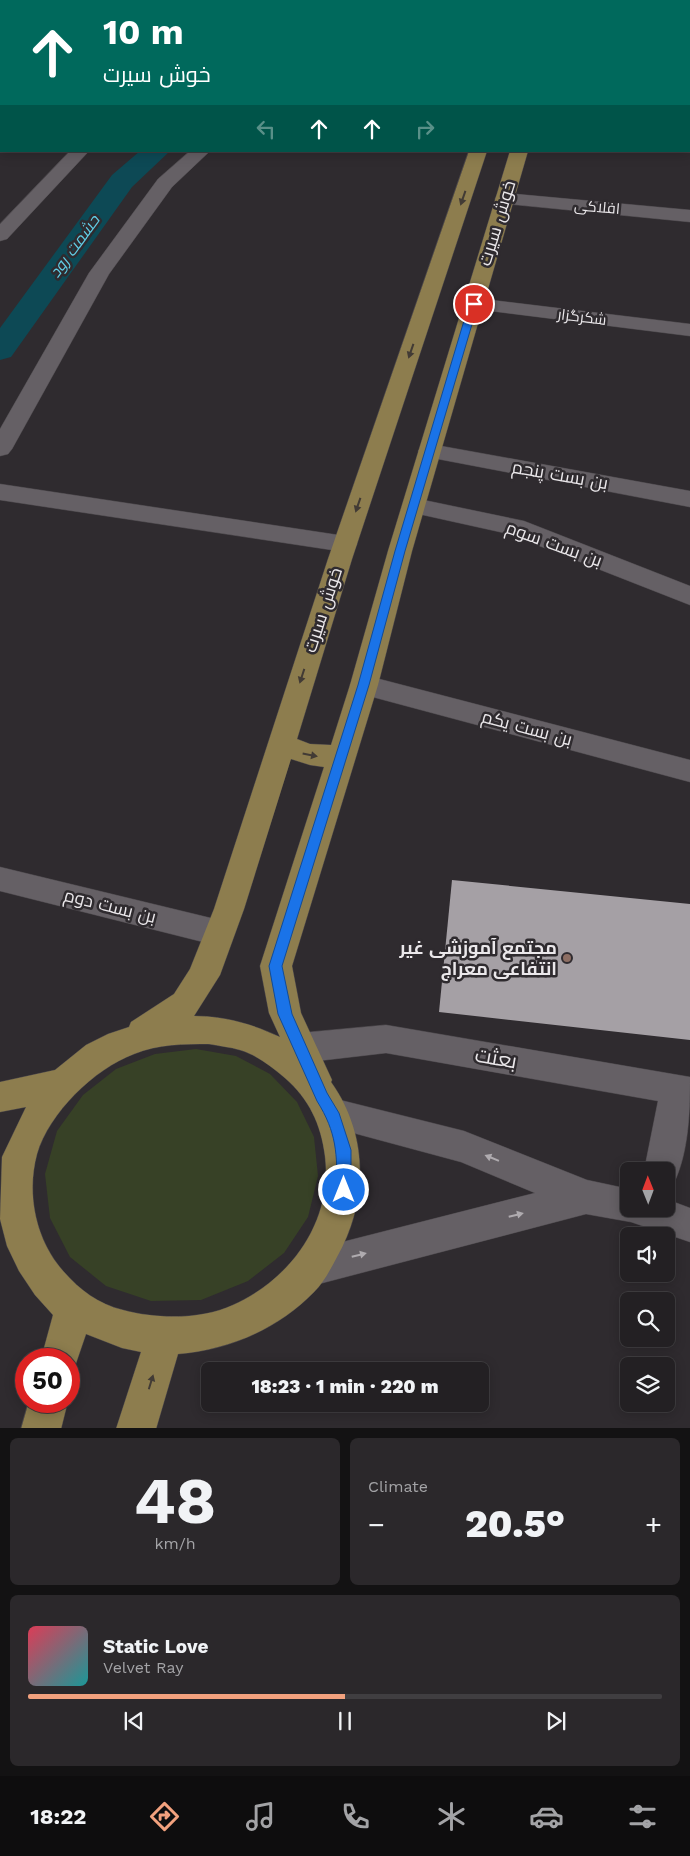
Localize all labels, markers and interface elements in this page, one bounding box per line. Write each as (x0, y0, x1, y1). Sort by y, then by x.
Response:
text: 10 m (103, 11, 184, 53)
icon: ahead (20, 20, 85, 85)
text: خوش سیرت (103, 62, 211, 87)
icon: left (252, 115, 280, 143)
icon: ahead (305, 115, 333, 143)
icon: ahead (358, 115, 386, 143)
icon: right (411, 115, 439, 143)
street label: خوش سیرت (474, 178, 520, 268)
one-way arrow (459, 190, 466, 205)
street label: افلاکی (573, 196, 621, 219)
water label: حشمت رود (45, 210, 104, 281)
pin (453, 283, 495, 325)
icon: arrive (460, 290, 488, 318)
street label: شکرگزار (555, 305, 608, 329)
one-way arrow (406, 344, 414, 359)
street label: بن بست پنجم (510, 456, 610, 495)
one-way arrow (354, 498, 362, 513)
street label: بن بست سوم (502, 516, 605, 573)
street label: خوش سیرت (299, 565, 347, 655)
one-way arrow (298, 669, 305, 684)
street label: بن بست یکم (479, 705, 575, 752)
one-way arrow (303, 751, 319, 759)
street label: بن بست دوم (61, 884, 158, 929)
place label: مجتمع آموزشی غیر انتفاعی معراج (399, 937, 557, 981)
marker: مجتمع آموزشی غیر انتفاعی معراج (561, 952, 573, 964)
street label: بعثت (473, 1042, 519, 1073)
one-way arrow (485, 1154, 499, 1162)
north arrow (620, 1162, 675, 1218)
map controls (620, 1162, 675, 1412)
position arrow (317, 1163, 369, 1215)
one-way arrow (508, 1211, 523, 1219)
button: sound (620, 1227, 675, 1282)
one-way arrow (351, 1251, 366, 1259)
button: search (620, 1292, 675, 1347)
speed limit sign: 50 (15, 1348, 80, 1413)
button: layers (620, 1357, 675, 1412)
one-way arrow (147, 1374, 155, 1389)
text: 18:23 · 1 min · 220 m (251, 1375, 439, 1398)
text: 48 (134, 1463, 216, 1539)
text: Climate (368, 1477, 428, 1496)
text: 20.5° (465, 1502, 565, 1546)
text: − (368, 1508, 385, 1541)
text: + (645, 1508, 662, 1541)
text: km/h (154, 1534, 196, 1553)
text: Static Love (103, 1635, 208, 1658)
text: Velvet Ray (103, 1658, 183, 1677)
icon: previous (120, 1707, 148, 1735)
icon: pause (331, 1707, 359, 1735)
icon: next (542, 1707, 570, 1735)
icon: directions (147, 1799, 182, 1834)
icon: music (243, 1799, 278, 1834)
icon: phone (338, 1799, 373, 1834)
icon: climate (434, 1799, 469, 1834)
icon: car (529, 1799, 564, 1834)
icon: filters (625, 1799, 660, 1834)
text: 18:22 (30, 1804, 86, 1829)

